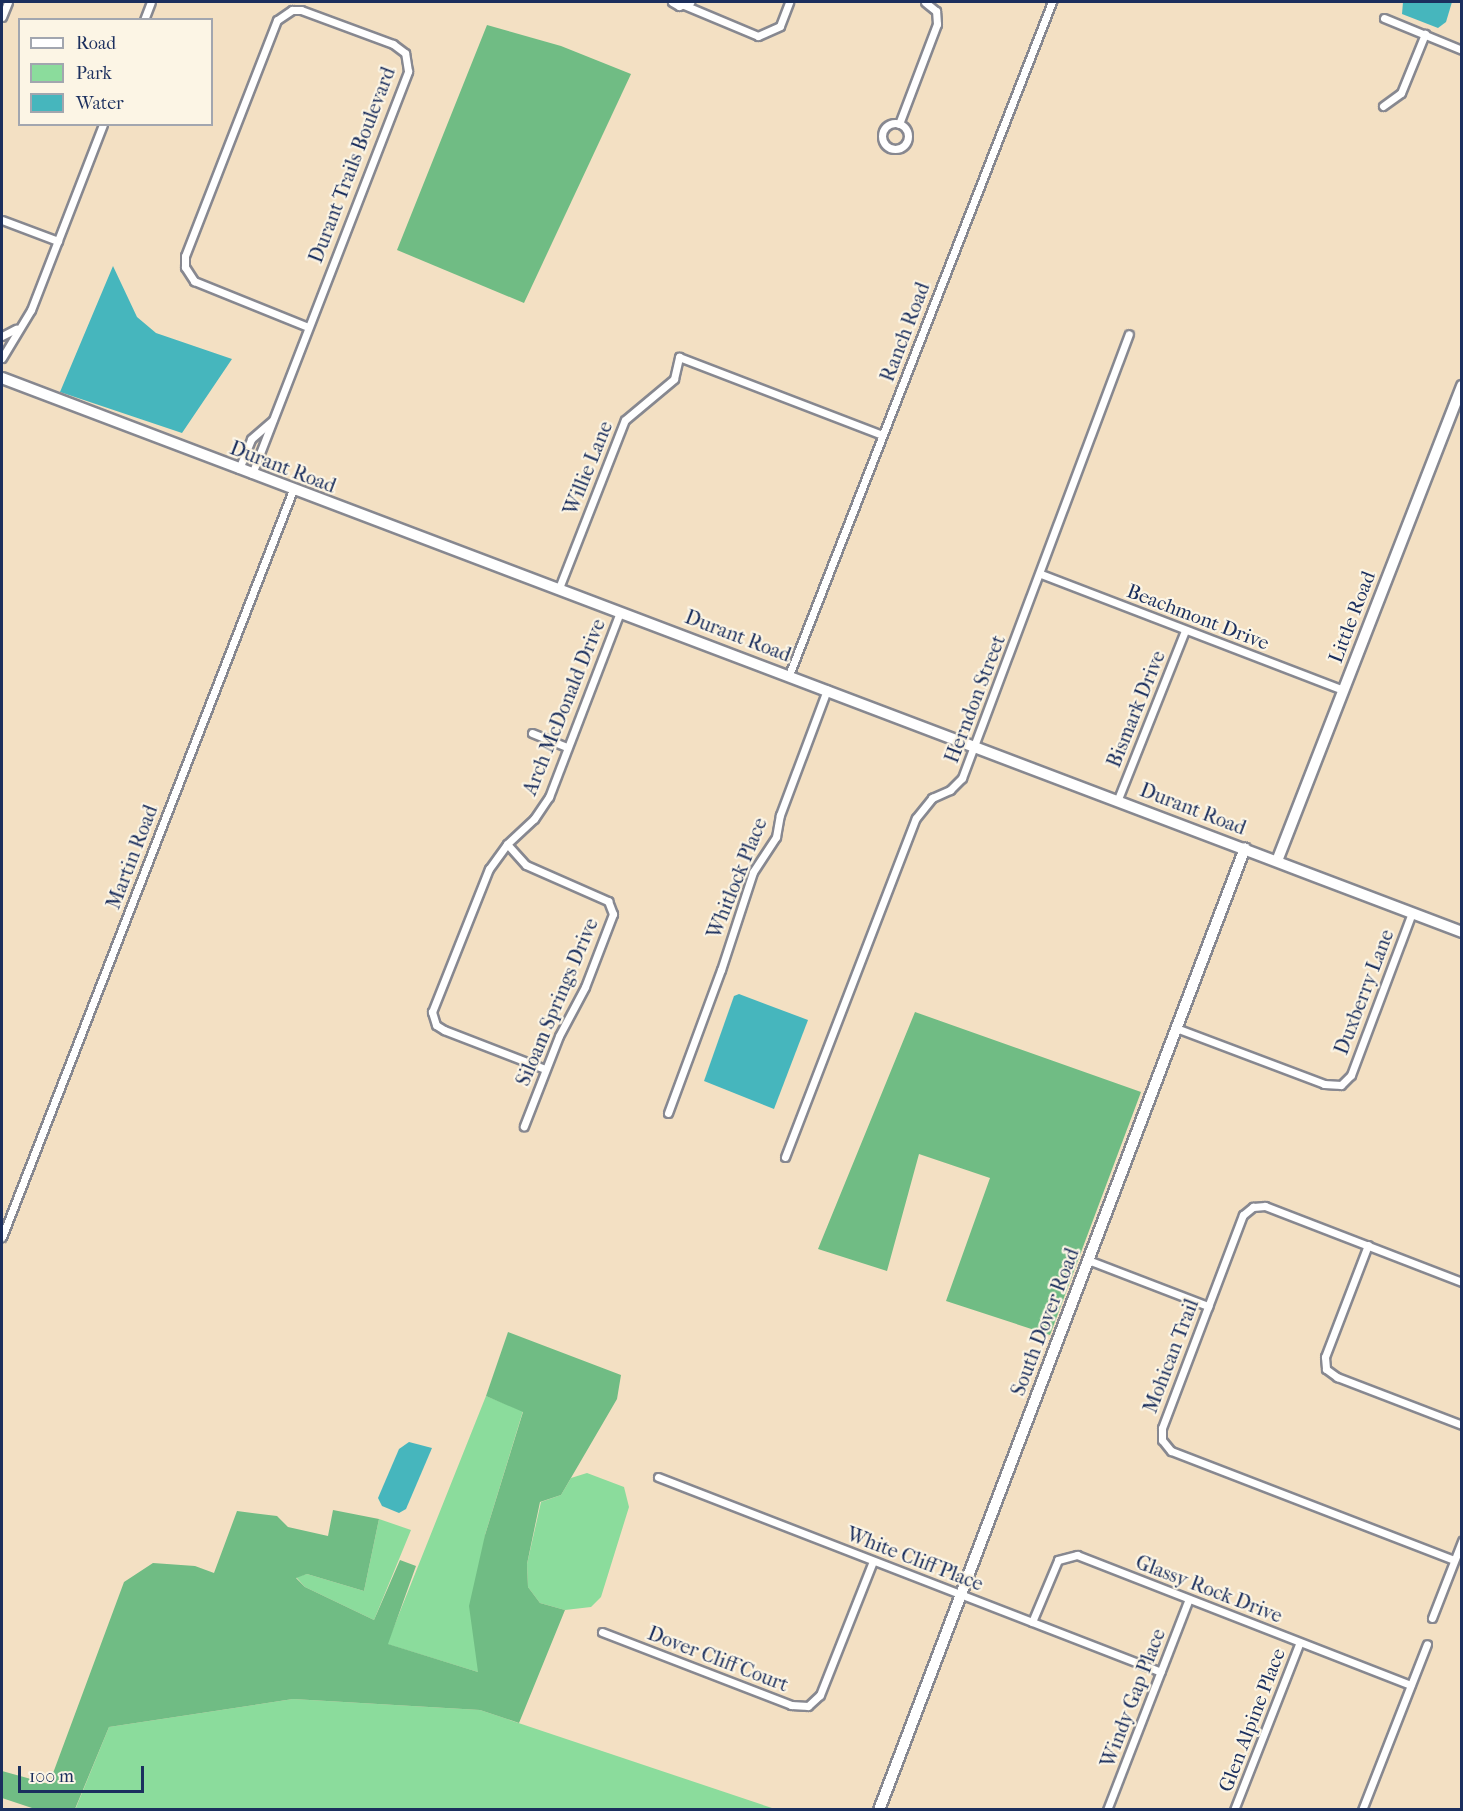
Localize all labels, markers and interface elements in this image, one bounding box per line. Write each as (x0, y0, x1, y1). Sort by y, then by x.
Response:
legend (18, 18, 213, 126)
text: Road (76, 33, 116, 54)
text: Park (76, 63, 112, 84)
street label: Durant Trails Boulevard (304, 64, 400, 266)
text: Water (76, 93, 124, 114)
street label: Ranch Road (875, 279, 935, 385)
street label: Willie Lane (558, 418, 618, 518)
street label: Durant Road (227, 436, 339, 498)
street label: Little Road (1324, 568, 1380, 666)
street label: Beachmont Drive (1123, 579, 1273, 655)
street label: Durant Road (682, 605, 794, 667)
street label: Arch McDonald Drive (518, 615, 610, 799)
street label: Herndon Street (940, 632, 1010, 766)
street label: Bismark Drive (1102, 647, 1170, 771)
street label: Durant Road (1137, 778, 1249, 840)
street label: Martin Road (101, 802, 163, 912)
street label: Whitlock Place (702, 814, 772, 942)
street label: Siloam Springs Drive (511, 914, 603, 1090)
street label: Duxberry Lane (1329, 926, 1399, 1058)
street label: South Dover Road (1006, 1245, 1084, 1399)
street label: Mohican Trail (1138, 1296, 1204, 1416)
street label: White Cliff Place (843, 1522, 987, 1596)
street label: Glassy Rock Drive (1132, 1550, 1286, 1628)
street label: Dover Cliff Court (644, 1621, 792, 1697)
street label: Windy Gap Place (1096, 1625, 1170, 1771)
street label: Glen Alpine Place (1214, 1645, 1290, 1795)
scale bar (21, 1754, 147, 1792)
text: 100 m (29, 1766, 74, 1787)

